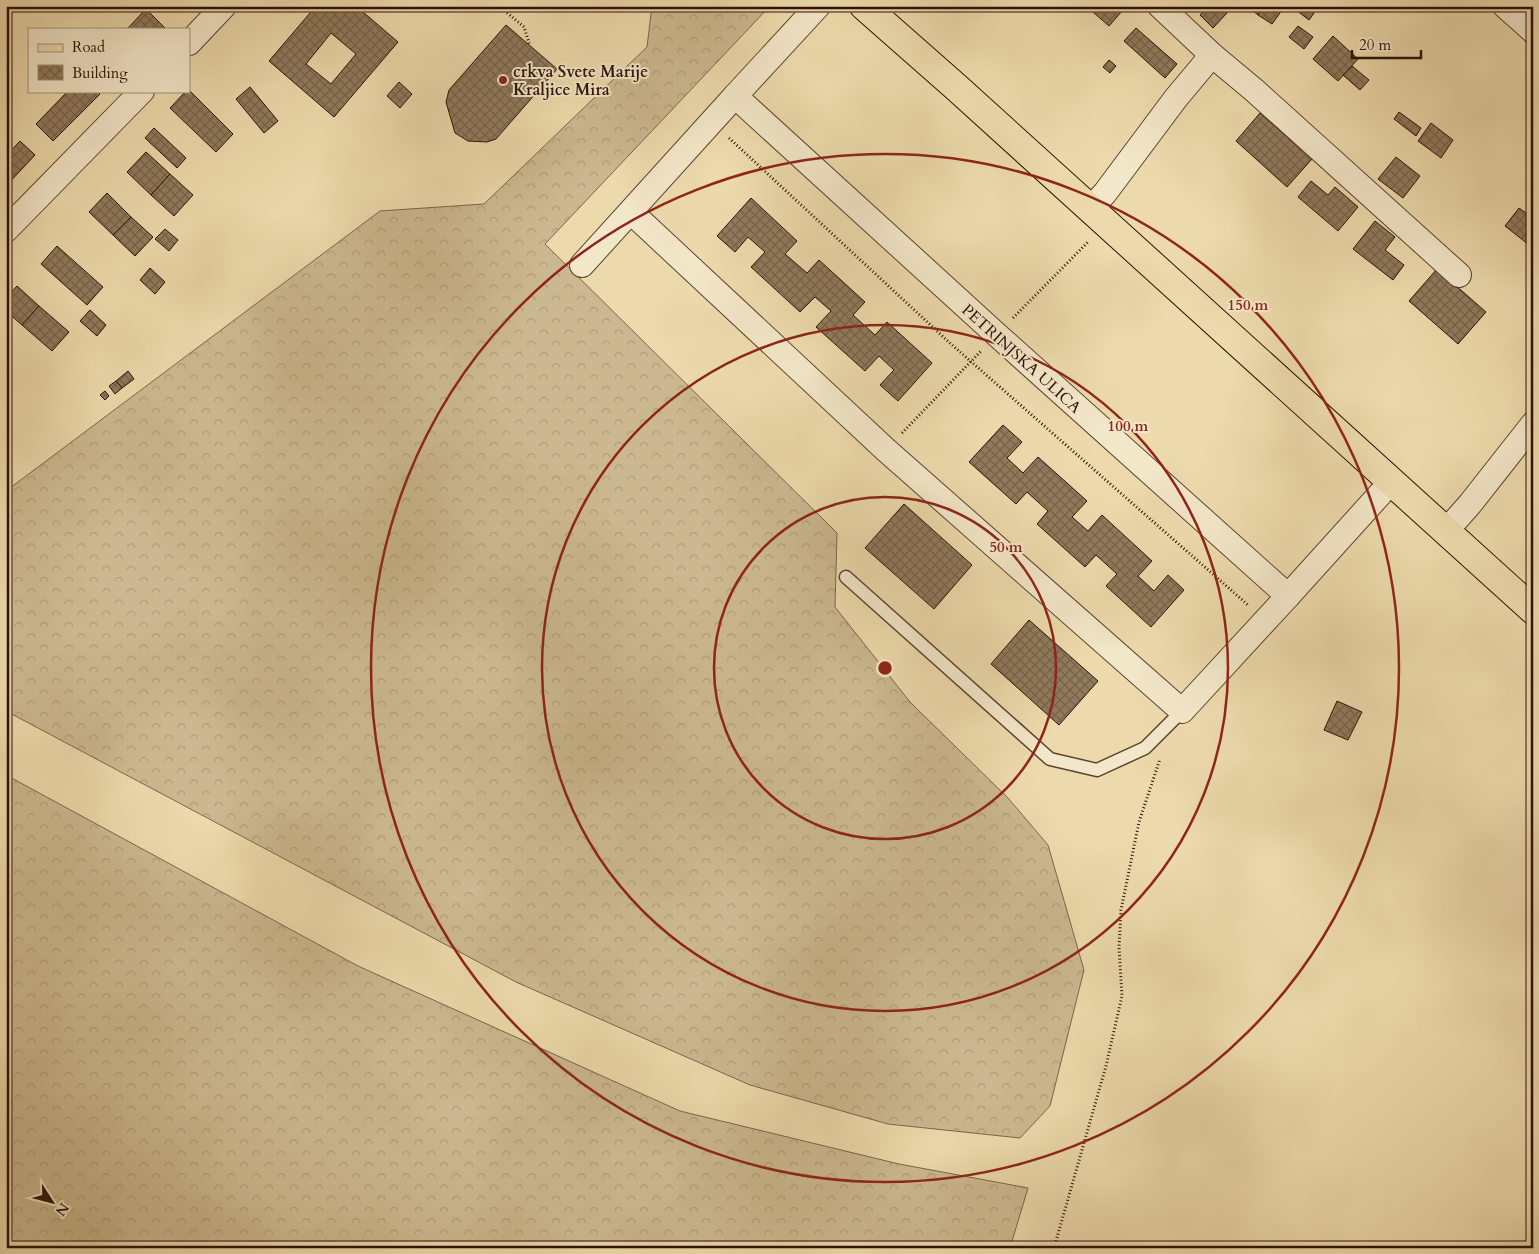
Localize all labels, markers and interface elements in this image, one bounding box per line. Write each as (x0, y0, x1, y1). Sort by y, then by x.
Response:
legend (28, 28, 190, 92)
scale bar (1352, 28, 1420, 60)
text: 20 m (1359, 35, 1391, 55)
text: Road (72, 37, 105, 57)
place label: crkva Svete Marije Kraljice Mira (513, 61, 648, 101)
text: Building (72, 63, 128, 83)
marker: crkva Svete Marije Kraljice Mira (497, 74, 509, 86)
text: 150 m (1228, 295, 1269, 315)
street label: PETRINJSKA ULICA (957, 299, 1086, 419)
text: 100 m (1108, 416, 1149, 436)
text: 50 m (989, 537, 1023, 557)
centre of rings (876, 659, 894, 677)
north arrow (28, 1176, 78, 1226)
text: N (51, 1199, 73, 1220)

